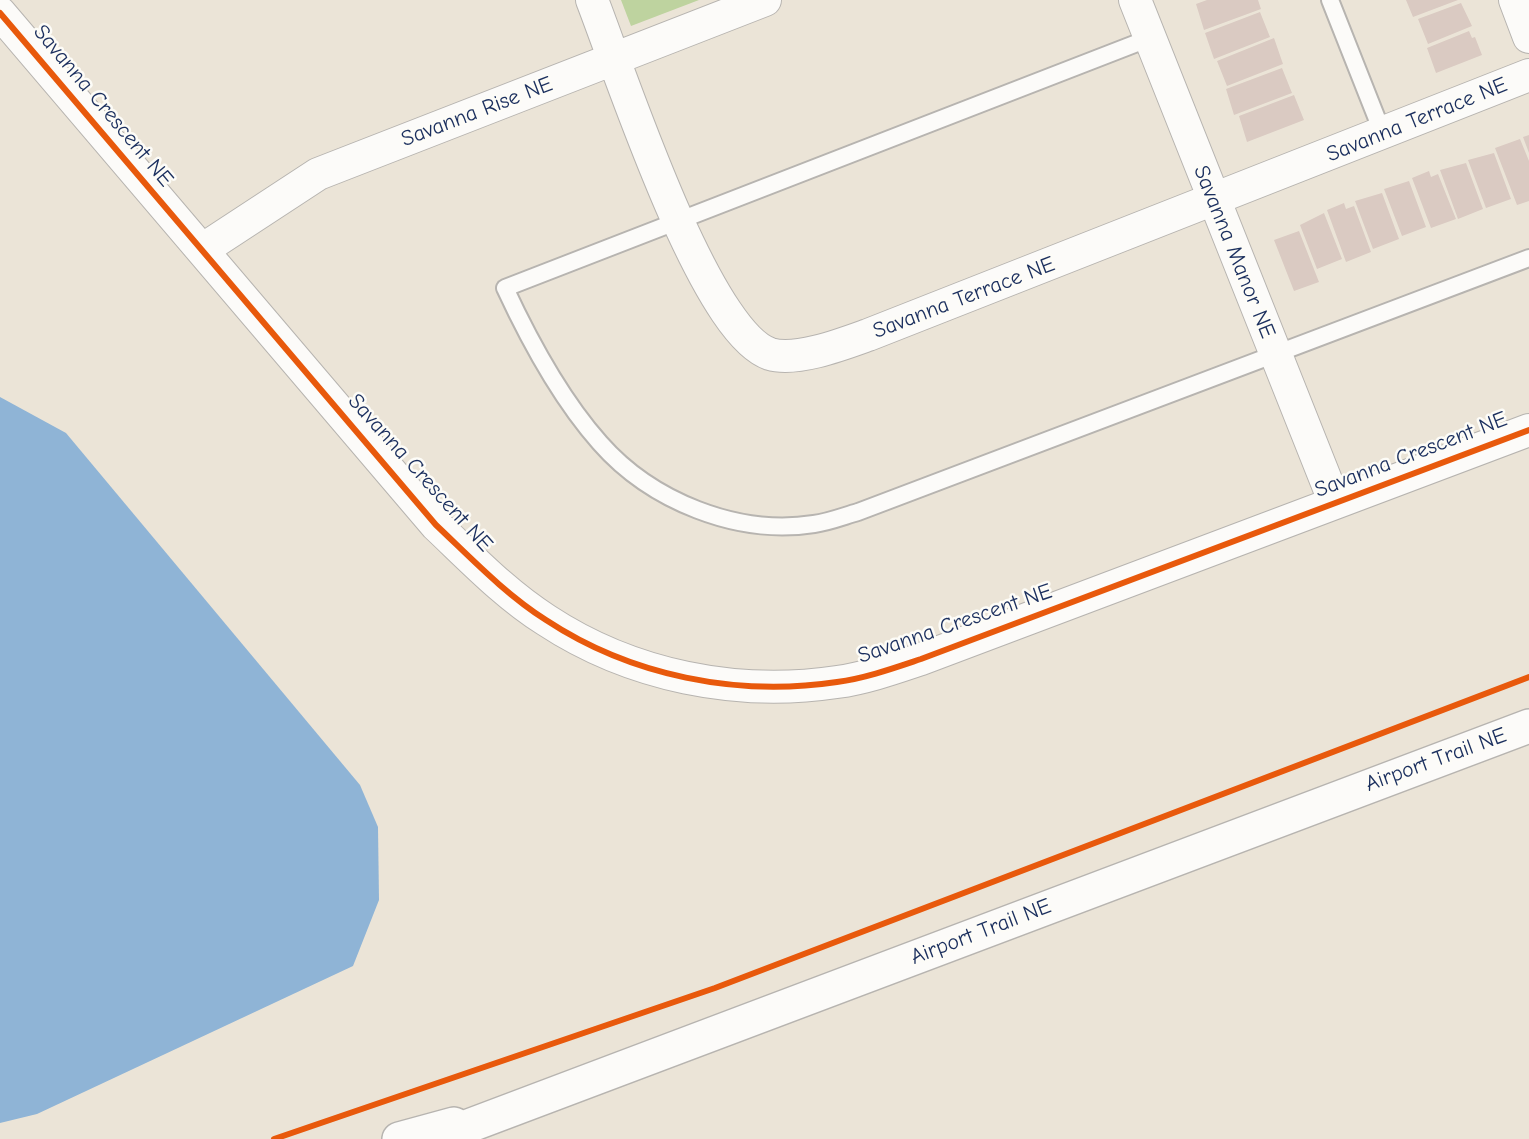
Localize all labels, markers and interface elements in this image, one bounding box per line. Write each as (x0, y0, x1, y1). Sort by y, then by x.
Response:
street label: Savanna Crescent NE (27, 19, 179, 193)
street label: Savanna Rise NE (398, 71, 556, 153)
street label: Savanna Terrace NE (1323, 72, 1511, 168)
street label: Savanna Manor NE (1187, 162, 1281, 342)
street label: Savanna Terrace NE (869, 251, 1059, 345)
street label: Savanna Crescent NE (342, 388, 498, 558)
street label: Savanna Crescent NE (1311, 406, 1511, 504)
street label: Savanna Crescent NE (854, 578, 1056, 670)
street label: Airport Trail NE (1362, 722, 1510, 798)
street label: Airport Trail NE (907, 893, 1055, 971)

